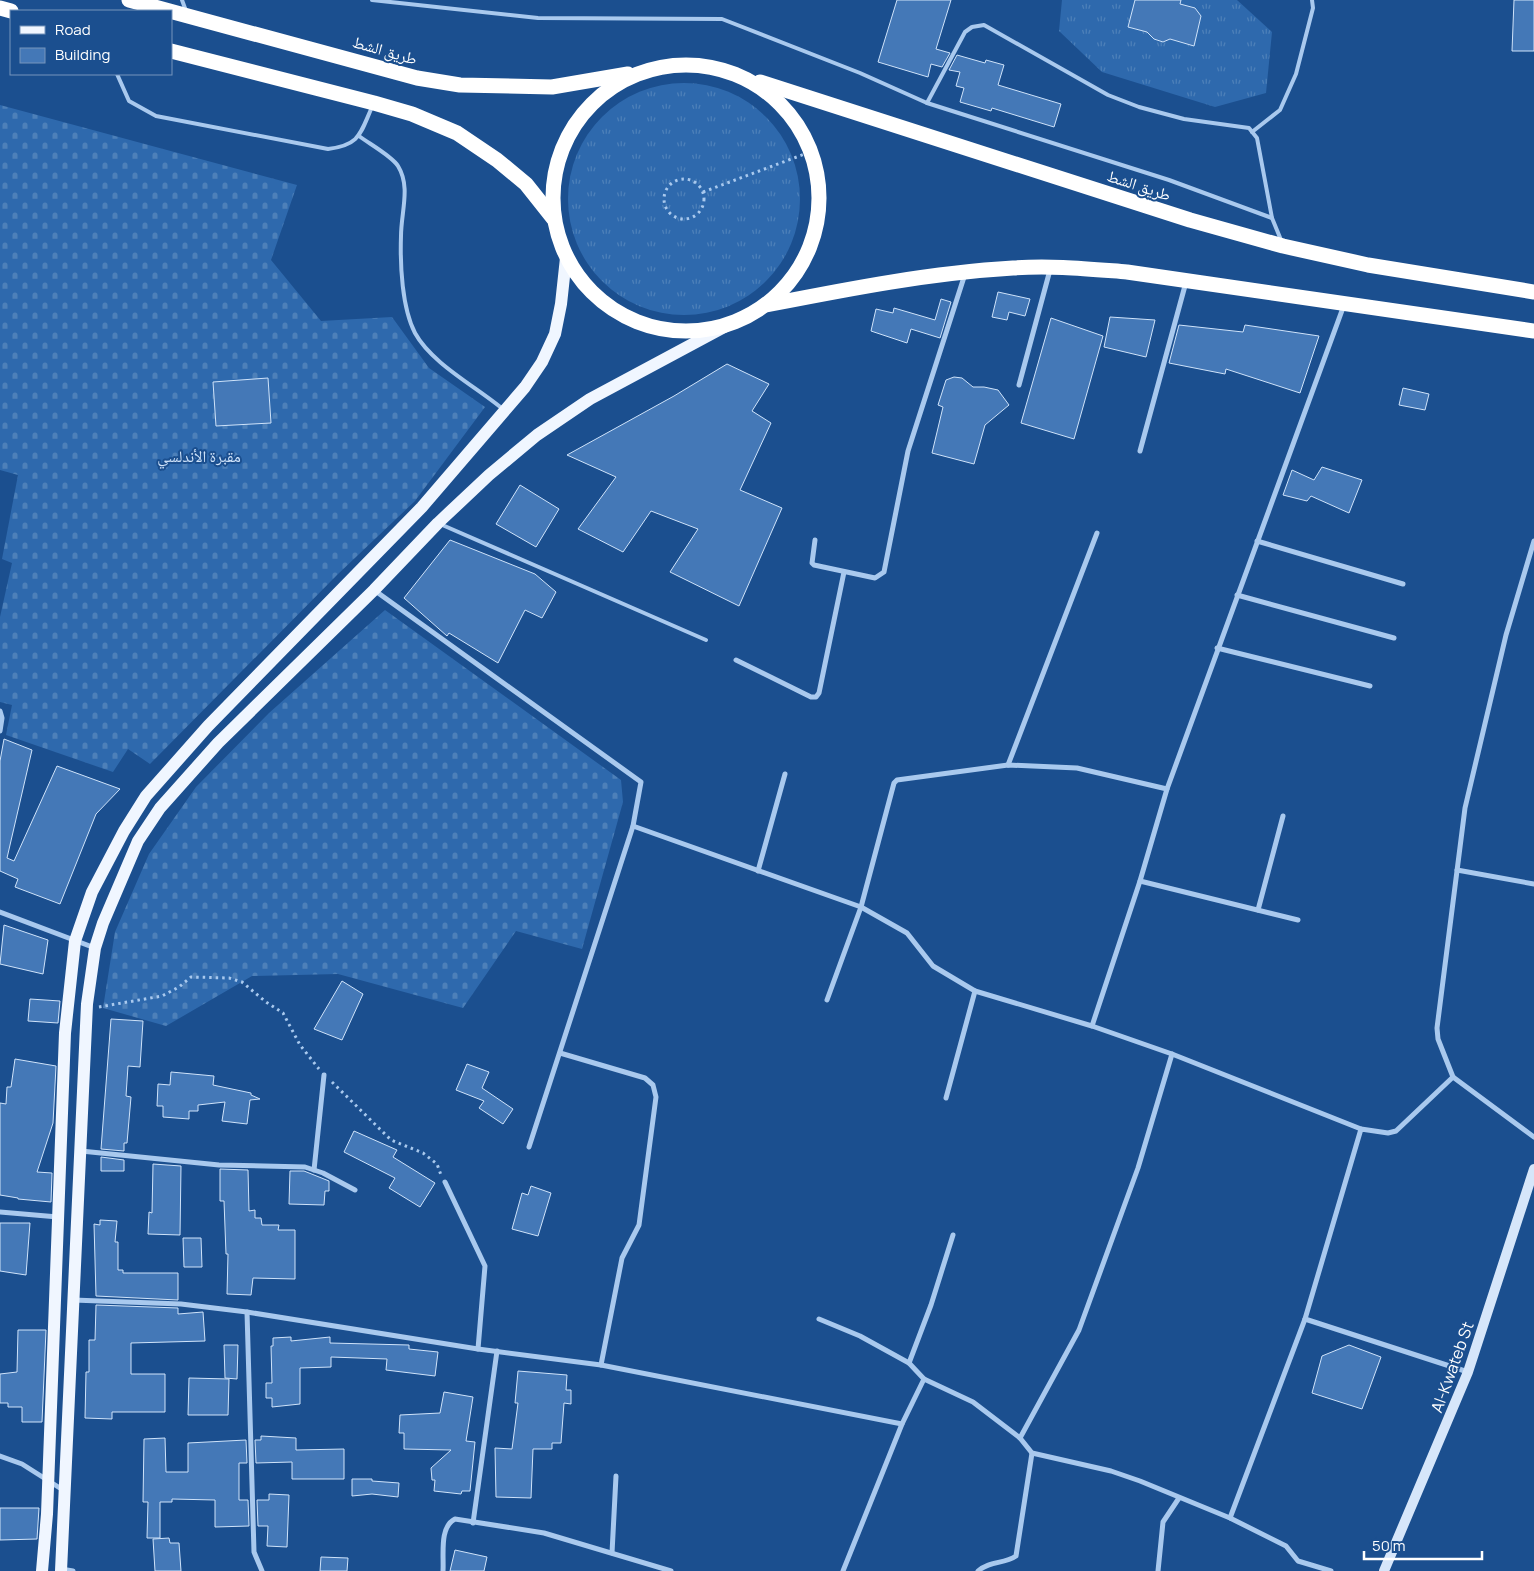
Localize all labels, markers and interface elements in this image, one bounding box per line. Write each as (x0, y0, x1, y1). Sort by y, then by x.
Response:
legend (10, 10, 172, 75)
text: Road (55, 19, 91, 40)
street label: طريق الشط (350, 30, 420, 70)
text: Building (55, 44, 110, 65)
street label: طريق الشط (1104, 164, 1174, 206)
park label: مقبرة الأندلسي (157, 445, 241, 469)
street label: Al-Kwateb St (1425, 1319, 1479, 1415)
scale bar (1364, 1528, 1482, 1560)
text: 50 m (1372, 1535, 1406, 1556)

